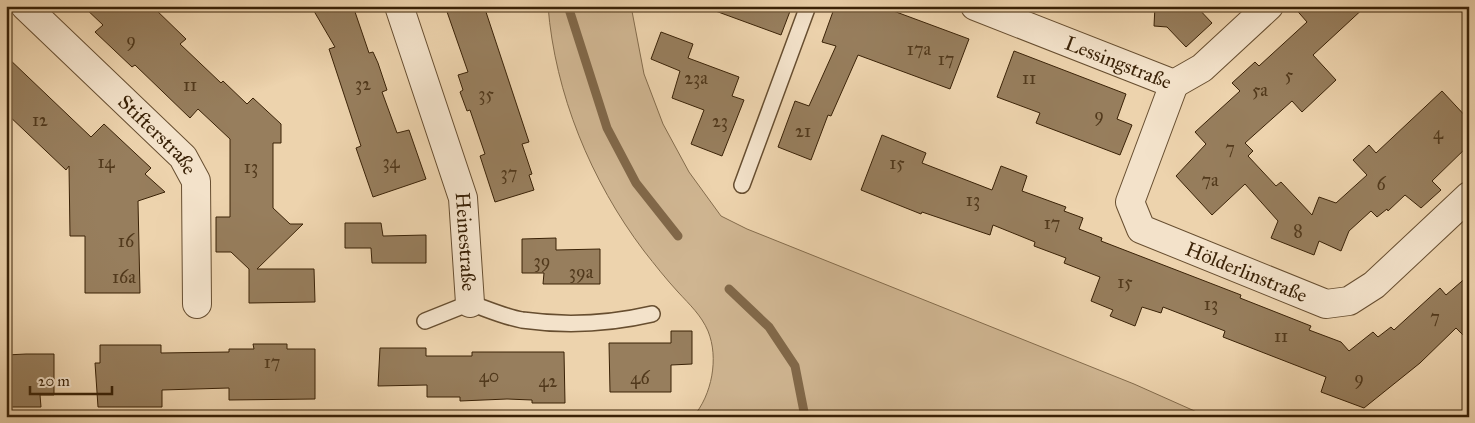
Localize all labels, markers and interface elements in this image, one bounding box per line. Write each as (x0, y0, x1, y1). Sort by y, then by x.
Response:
house number: 9 (126, 29, 136, 51)
street label: Lessingstraße (1062, 31, 1175, 94)
house number: 17a (907, 38, 932, 60)
house number: 17 (938, 48, 954, 70)
house number: 5 (1285, 64, 1294, 86)
house number: 23a (684, 67, 708, 89)
house number: 11 (1022, 67, 1036, 89)
house number: 32 (355, 73, 371, 95)
house number: 11 (183, 74, 197, 96)
house number: 5a (1252, 79, 1268, 101)
house number: 35 (478, 83, 494, 105)
street label: Stifterstraße (113, 90, 202, 178)
house number: 9 (1094, 104, 1104, 126)
house number: 12 (32, 109, 48, 131)
house number: 23 (712, 110, 728, 132)
house number: 21 (795, 120, 811, 142)
house number: 4 (1433, 122, 1444, 144)
house number: 7 (1225, 137, 1235, 159)
house number: 14 (97, 151, 116, 173)
house number: 34 (382, 151, 401, 173)
house number: 15 (889, 152, 905, 174)
house number: 13 (244, 156, 258, 178)
house number: 37 (501, 162, 517, 184)
house number: 7a (1201, 169, 1219, 191)
house number: 6 (1376, 173, 1386, 195)
house number: 13 (966, 189, 980, 211)
street label: Heinestraße (451, 191, 481, 292)
house number: 17 (1044, 212, 1060, 234)
house number: 8 (1293, 220, 1303, 242)
house number: 16 (118, 230, 135, 252)
street label: Hölderlinstraße (1182, 236, 1311, 307)
house number: 39 (534, 250, 550, 272)
house number: 39a (569, 261, 594, 283)
house number: 16a (112, 266, 136, 288)
house number: 15 (1117, 271, 1133, 293)
house number: 13 (1204, 293, 1218, 315)
house number: 7 (1430, 306, 1440, 328)
house number: 11 (1274, 325, 1288, 347)
house number: 17 (264, 351, 280, 373)
scale bar (30, 363, 112, 395)
house number: 40 (479, 365, 499, 387)
house number: 46 (630, 367, 650, 389)
house number: 9 (1354, 367, 1364, 389)
house number: 42 (539, 370, 558, 392)
text: 20 m (38, 372, 70, 390)

